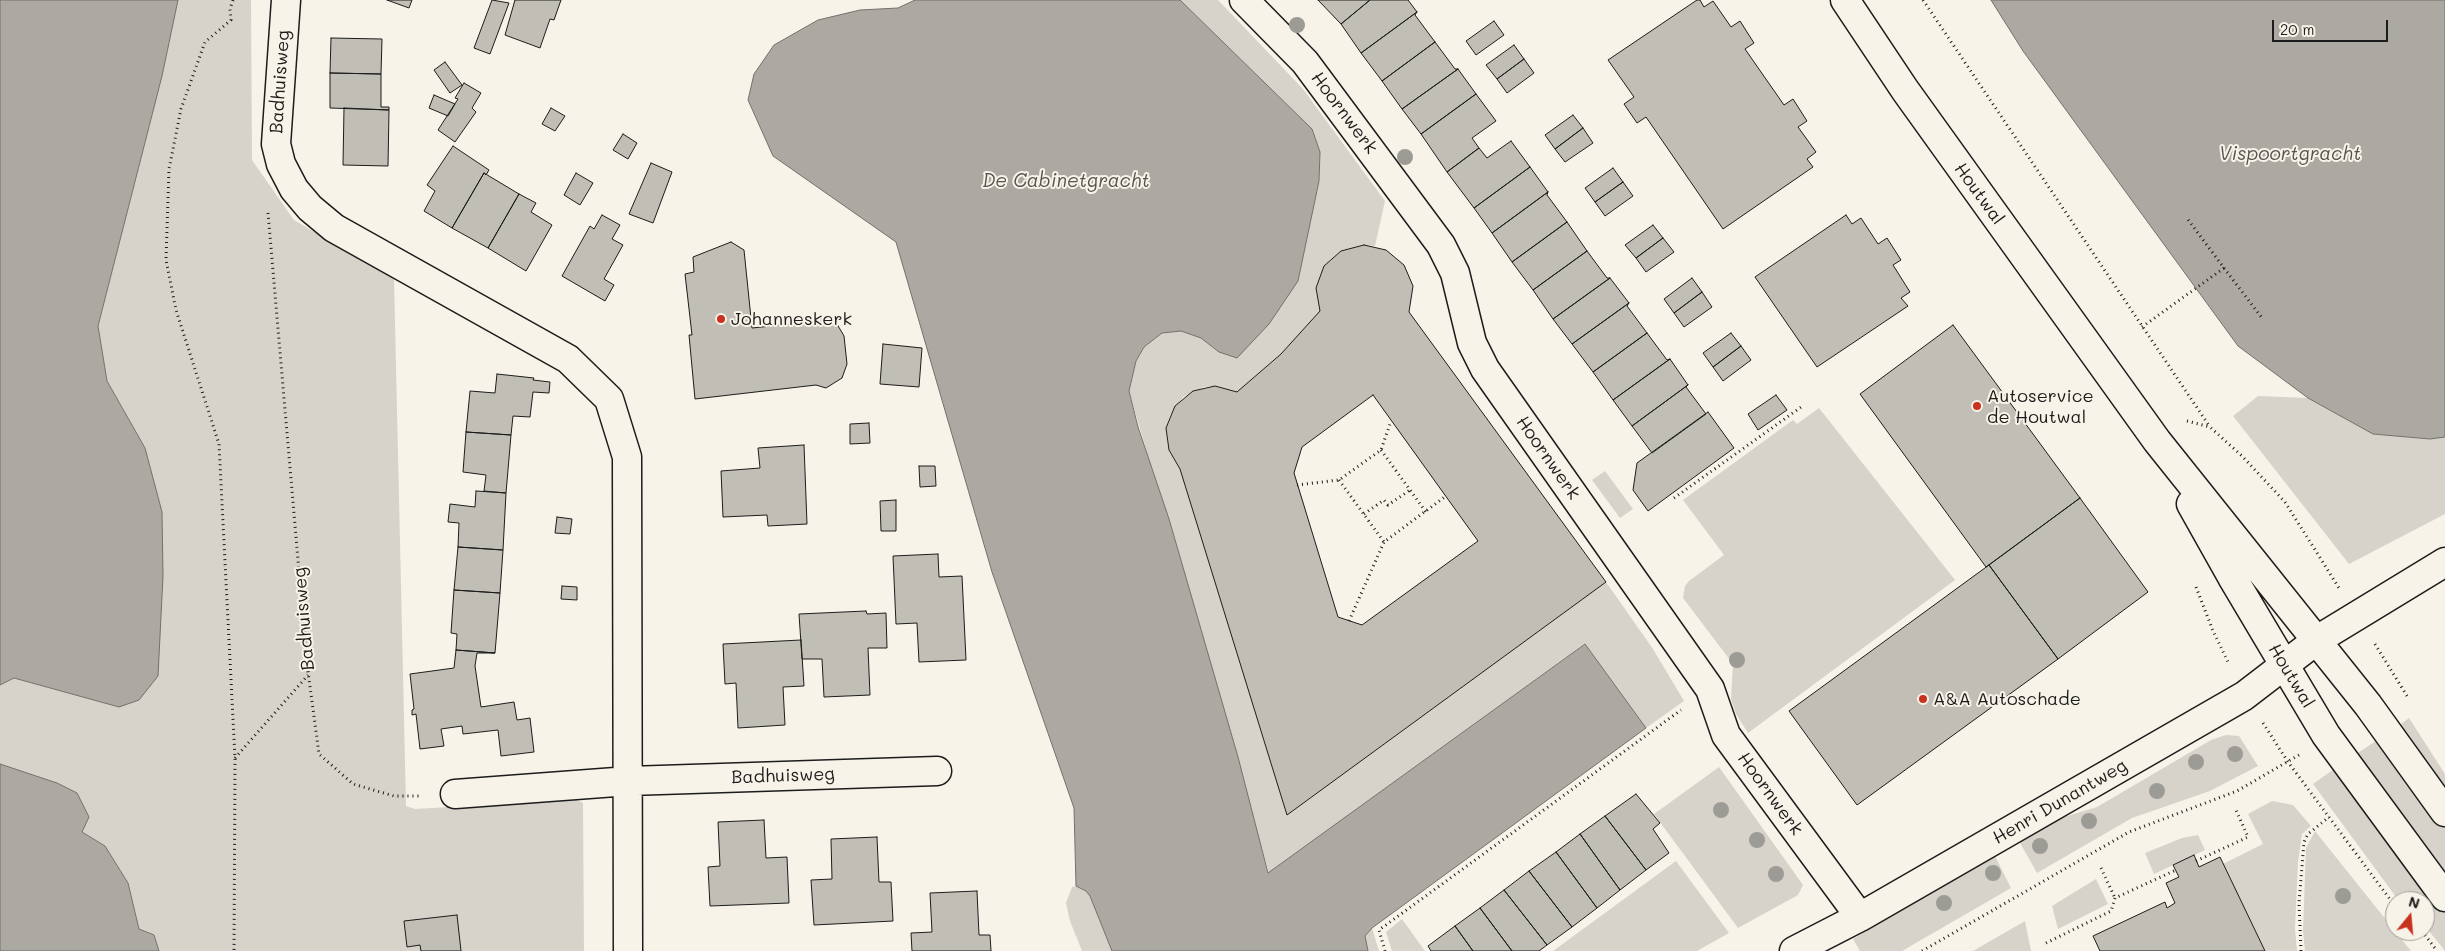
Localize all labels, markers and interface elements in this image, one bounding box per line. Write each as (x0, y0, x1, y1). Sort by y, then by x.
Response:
scale bar (2275, 10, 2391, 42)
text: 20 m (2280, 19, 2314, 39)
street label: Badhuisweg (266, 30, 294, 134)
street label: Hoornwerk (1306, 68, 1382, 158)
water label: Vispoortgracht (2219, 143, 2361, 165)
street label: Houtwal (1949, 159, 2009, 229)
water label: De Cabinetgracht (982, 170, 1150, 192)
place label: Johanneskerk (731, 308, 852, 330)
marker: Johanneskerk (715, 313, 727, 325)
place label: Autoservice de Houtwal (1987, 385, 2094, 428)
marker: Autoservice de Houtwal (1971, 400, 1983, 412)
street label: Hoornwerk (1511, 412, 1585, 504)
street label: Badhuisweg (289, 566, 319, 672)
street label: Houtwal (2263, 640, 2319, 712)
place label: A&A Autoschade (1933, 688, 2081, 710)
marker: A&A Autoschade (1917, 693, 1929, 705)
street label: Hoornwerk (1733, 748, 1807, 840)
street label: Henri Dunantweg (1989, 755, 2131, 849)
street label: Badhuisweg (731, 763, 835, 789)
north arrow (2385, 891, 2435, 941)
text: N (2406, 891, 2422, 913)

